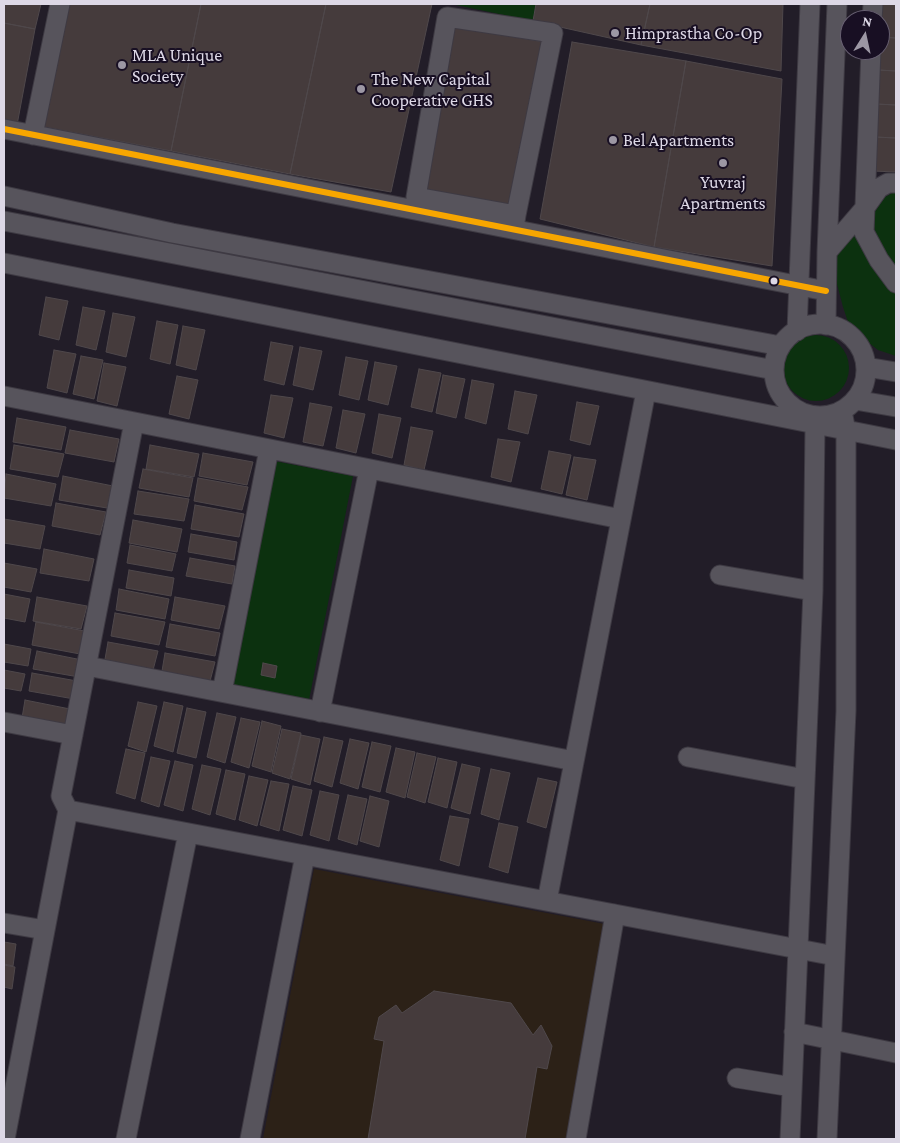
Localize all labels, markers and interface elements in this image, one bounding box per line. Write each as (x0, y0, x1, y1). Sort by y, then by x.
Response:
north arrow (840, 10, 890, 60)
text: N (861, 13, 874, 30)
place label: Himprastha Co-Op (625, 22, 762, 44)
marker: Himprastha Co-Op (609, 27, 621, 39)
place label: MLA Unique Society (132, 44, 222, 86)
marker: MLA Unique Society (116, 59, 128, 71)
place label: The New Capital Cooperative GHS (371, 68, 493, 110)
marker: The New Capital Cooperative GHS (355, 83, 367, 95)
place label: Bel Apartments (623, 129, 734, 151)
marker: Bel Apartments (607, 134, 619, 146)
marker: Yuvraj Apartments (717, 157, 729, 169)
place label: Yuvraj Apartments (680, 171, 766, 213)
unlabelled marker (769, 276, 779, 286)

